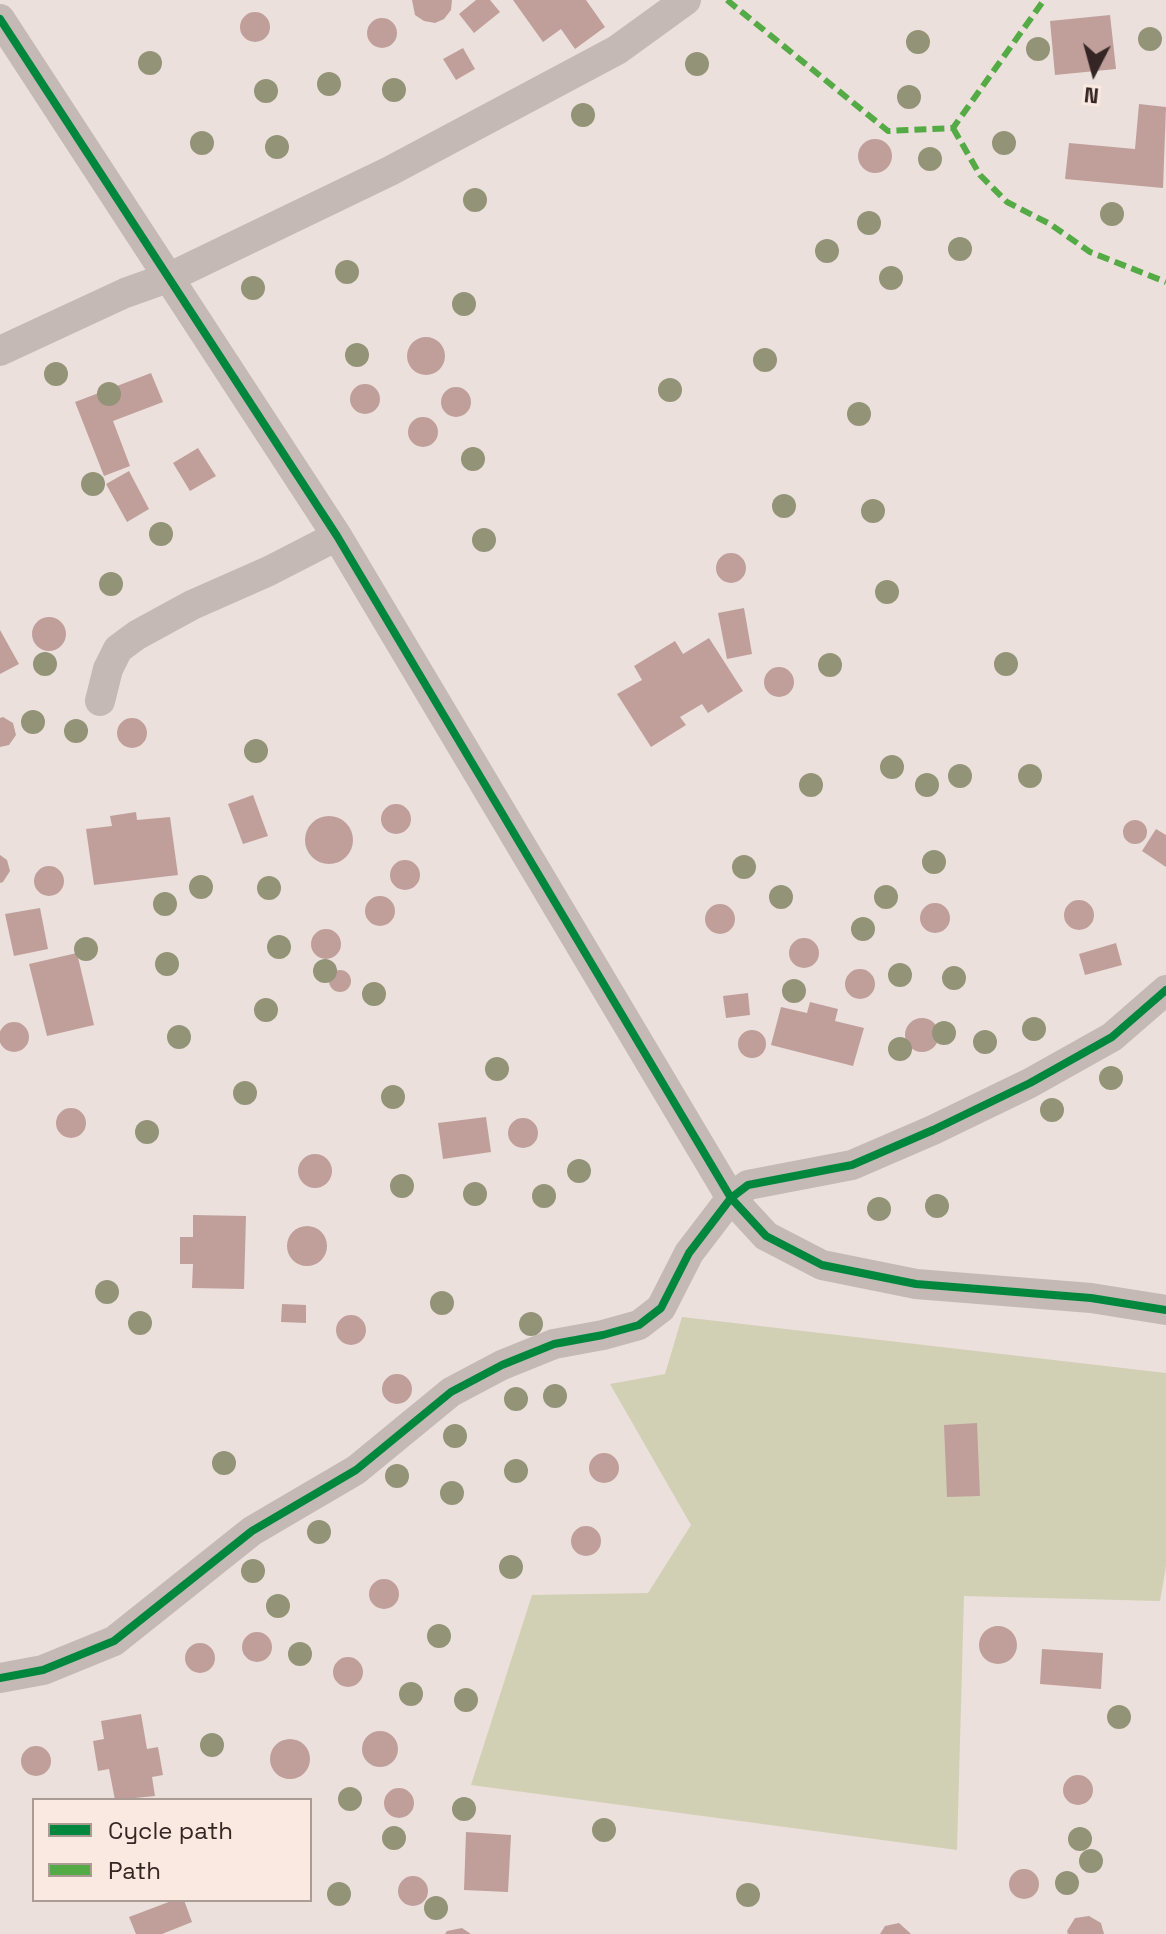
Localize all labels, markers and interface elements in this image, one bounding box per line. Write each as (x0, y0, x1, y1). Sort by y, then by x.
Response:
north arrow (1054, 32, 1134, 112)
text: N (1083, 81, 1100, 111)
legend (32, 1798, 312, 1902)
text: Cycle path (108, 1815, 233, 1846)
text: Path (108, 1855, 161, 1886)

